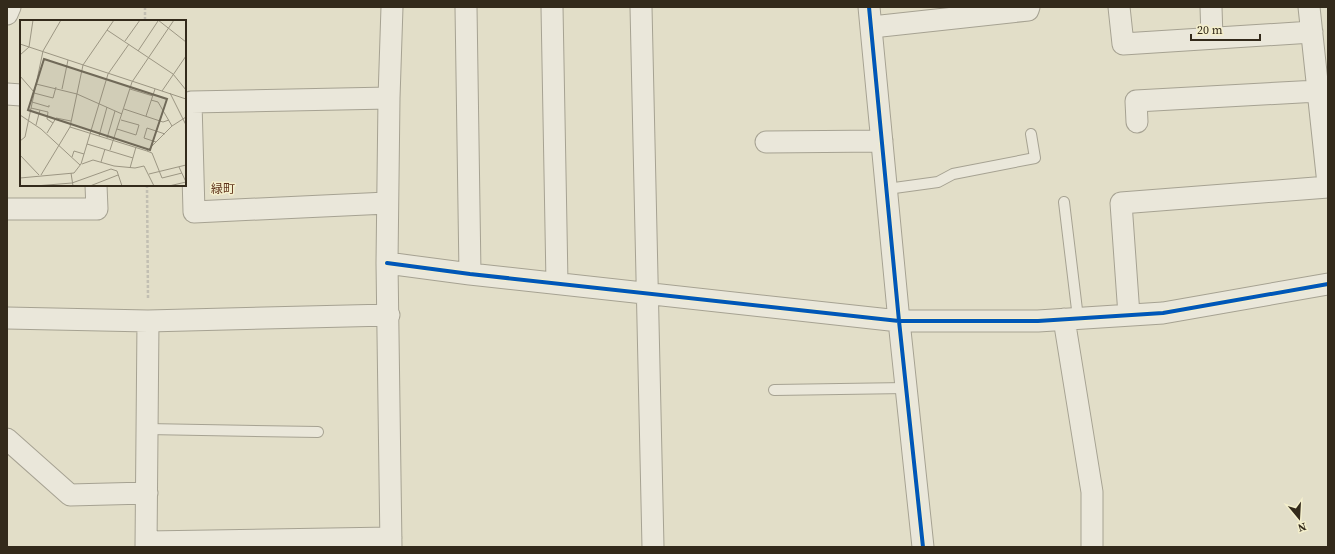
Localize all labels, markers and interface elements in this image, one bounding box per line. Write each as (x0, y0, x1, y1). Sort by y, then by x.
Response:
scale bar (1191, 16, 1260, 42)
inset map (20, 20, 186, 186)
text: 20 m (1197, 22, 1223, 38)
district label: 緑町 (211, 181, 235, 197)
north arrow (1279, 498, 1319, 538)
text: N (1296, 519, 1308, 535)

